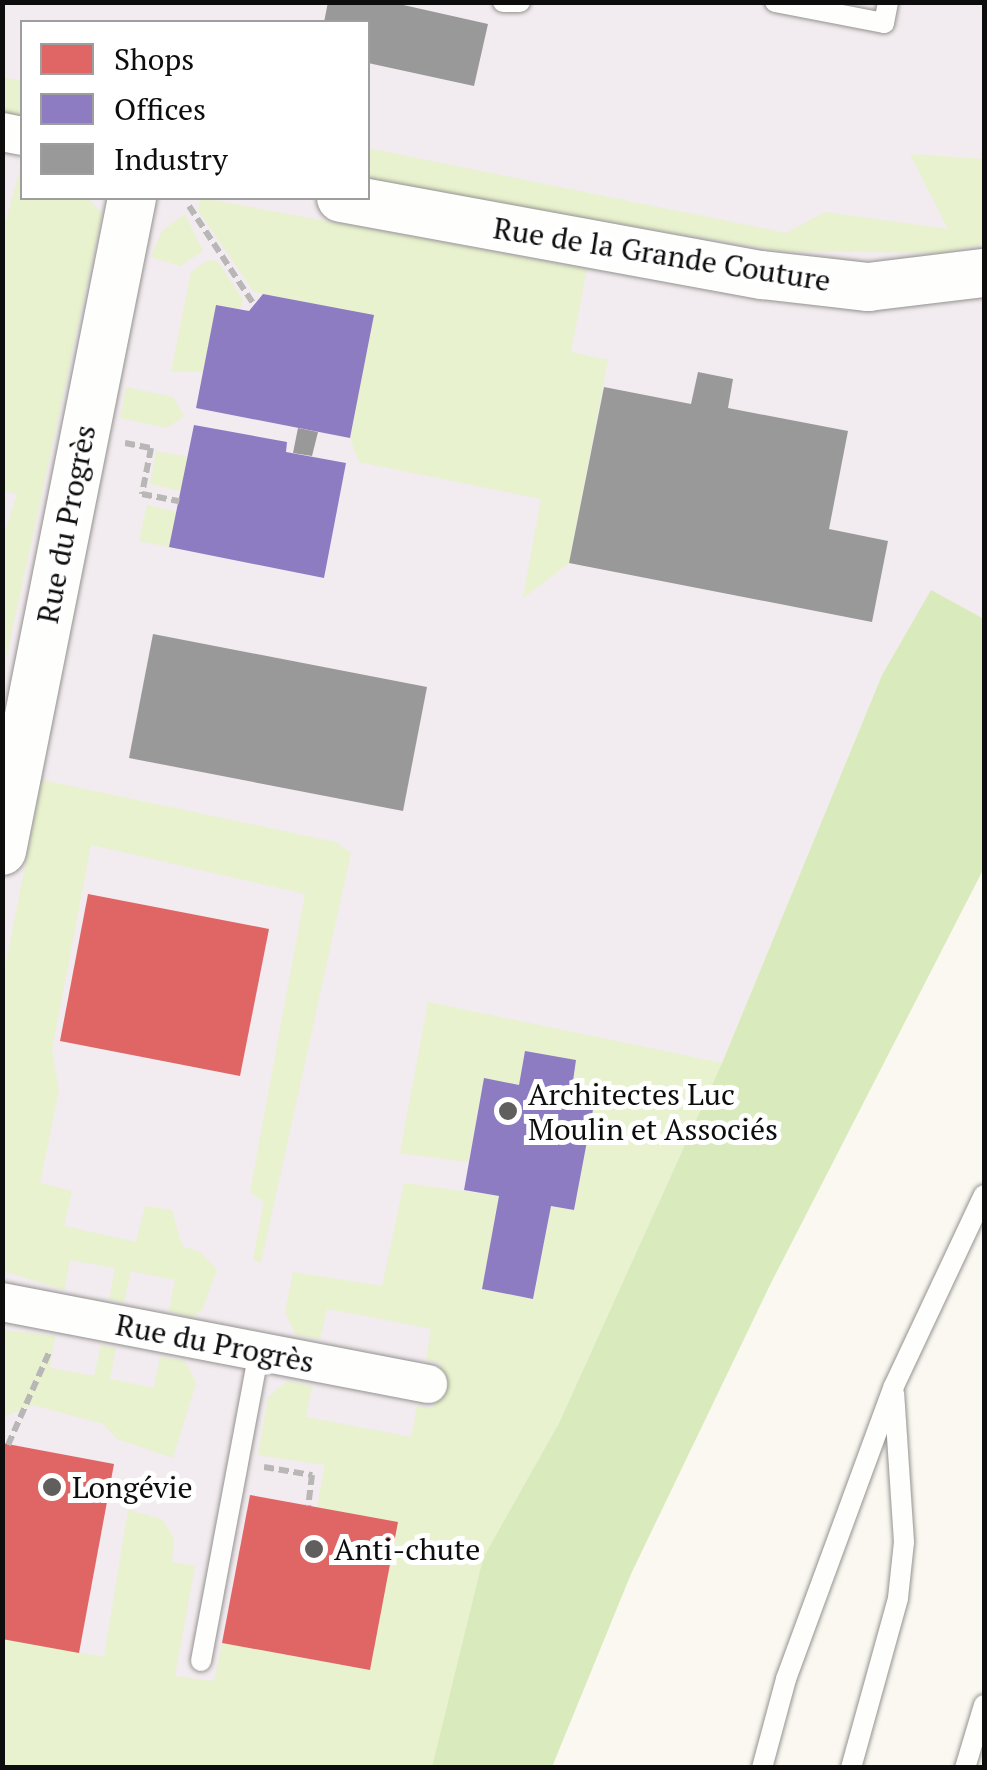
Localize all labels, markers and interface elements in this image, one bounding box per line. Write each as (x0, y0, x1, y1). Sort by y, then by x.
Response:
legend (20, 20, 370, 200)
text: Shops (114, 39, 194, 79)
text: Offices (114, 89, 206, 129)
text: Industry (114, 139, 228, 179)
street label: Rue de la Grande Couture (491, 210, 833, 298)
street label: Rue du Progrès (29, 422, 103, 626)
place label: Architectes Luc Moulin et Associés (528, 1076, 779, 1146)
marker: Architectes Luc Moulin et Associés (497, 1100, 519, 1122)
street label: Rue du Progrès (113, 1306, 317, 1380)
place label: Longévie (72, 1469, 193, 1505)
marker: Longévie (41, 1476, 63, 1498)
place label: Anti-chute (334, 1531, 480, 1567)
marker: Anti-chute (303, 1538, 325, 1560)

